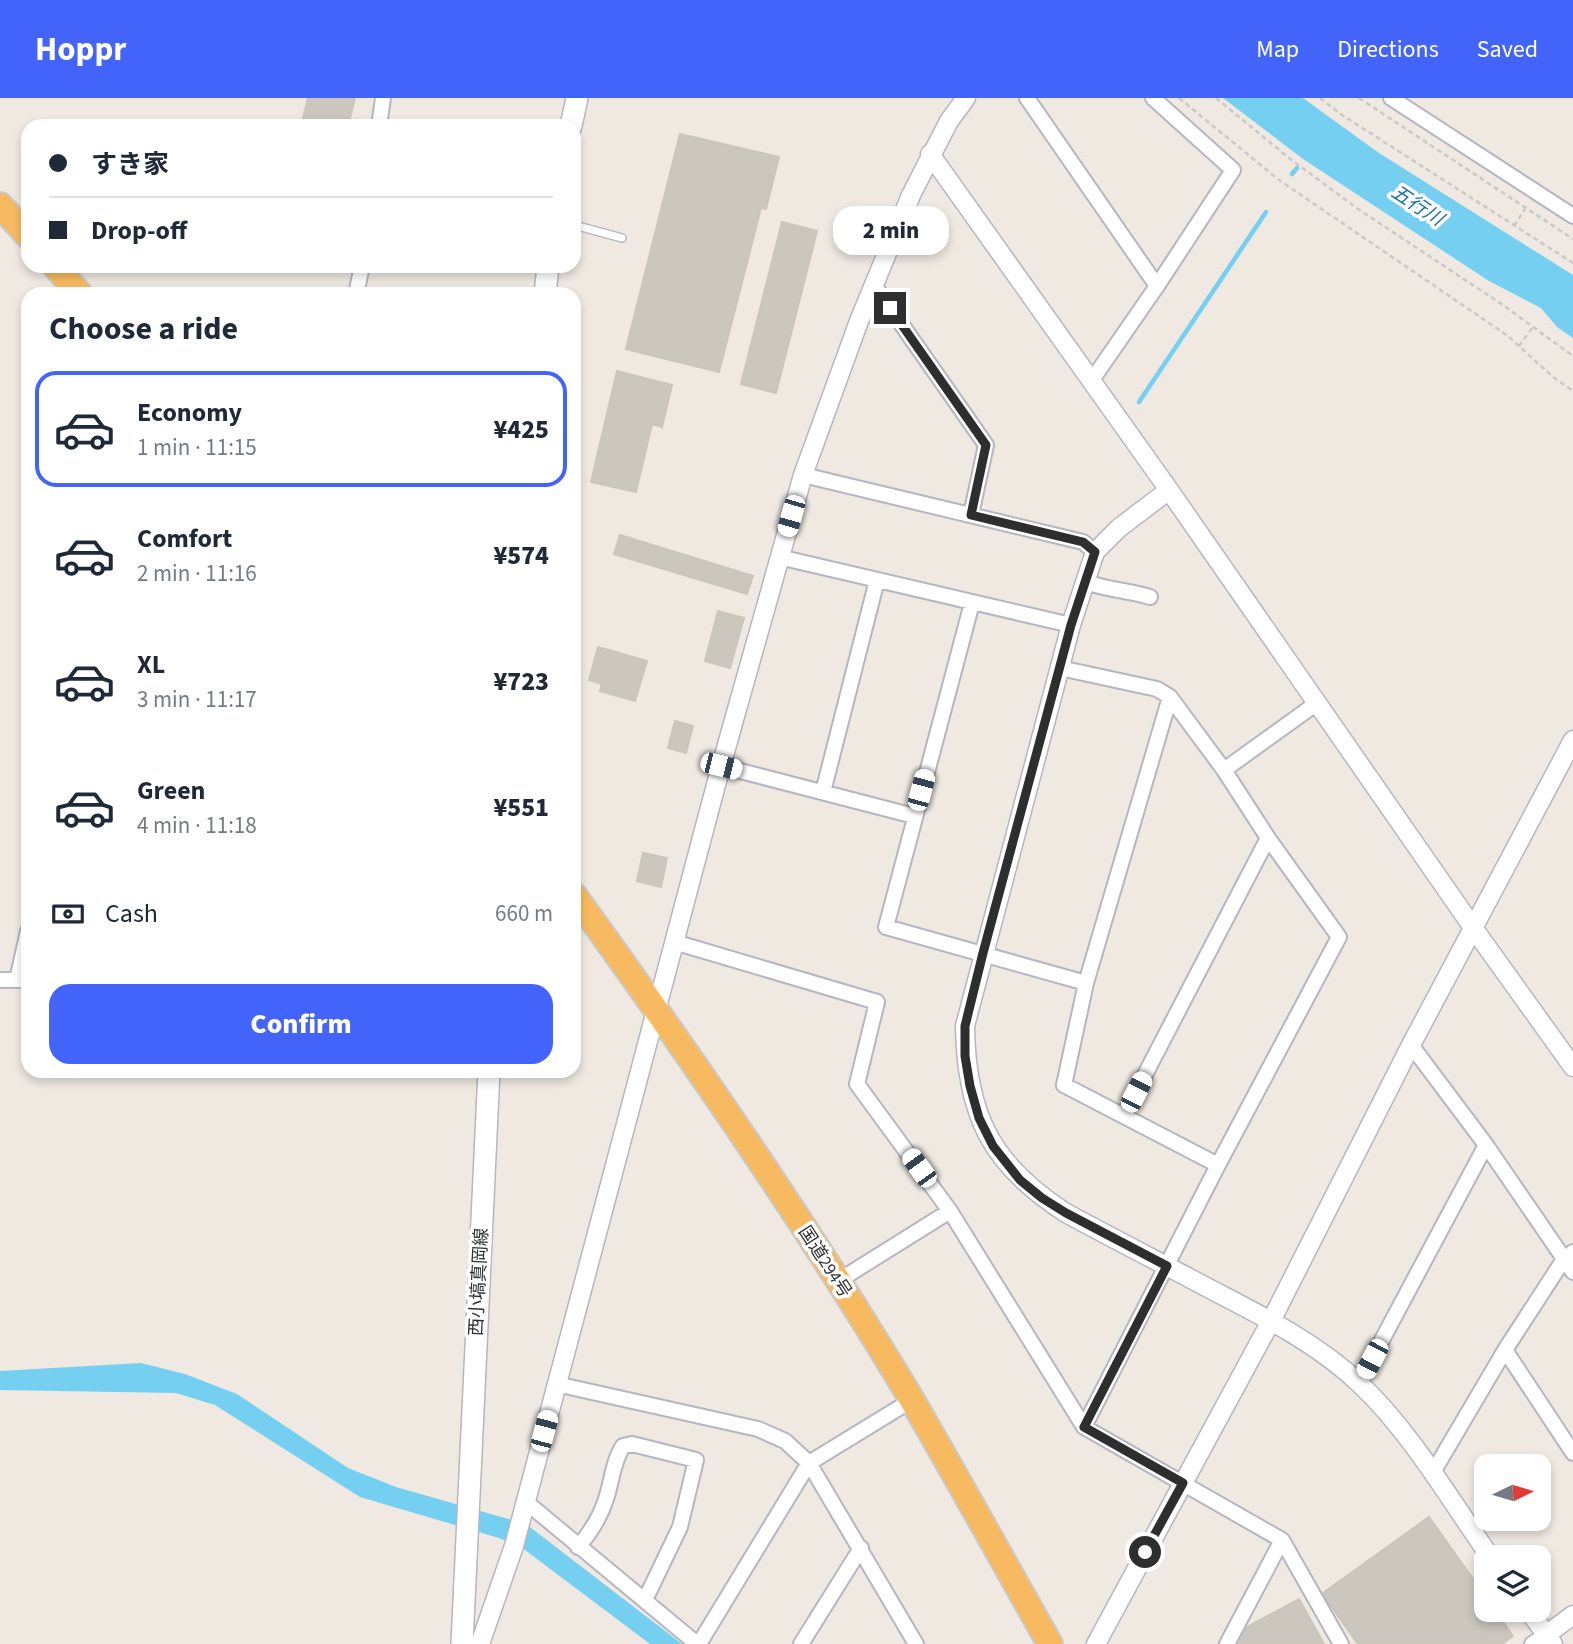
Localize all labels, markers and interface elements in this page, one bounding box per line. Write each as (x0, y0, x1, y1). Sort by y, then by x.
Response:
text: Hoppr (35, 26, 127, 73)
text: Map (1256, 32, 1299, 67)
text: Directions (1337, 32, 1439, 67)
text: Saved (1477, 32, 1538, 67)
text: すき家 (91, 146, 169, 183)
water label: 五行川 (1386, 179, 1450, 234)
callout: 2 min (832, 206, 948, 256)
text: Drop-off (91, 212, 187, 249)
text: 2 min (863, 214, 919, 247)
route end (874, 292, 906, 324)
text: Choose a ride (49, 306, 238, 352)
text: Economy (137, 394, 242, 431)
icon: car (53, 398, 116, 461)
text: ¥425 (493, 411, 549, 448)
text: 1 min · 11:15 (137, 431, 257, 464)
car (776, 493, 807, 539)
text: Comfort (137, 520, 232, 557)
icon: car (53, 524, 116, 587)
text: ¥574 (493, 537, 549, 574)
text: 2 min · 11:16 (137, 557, 257, 590)
text: XL (137, 646, 165, 683)
icon: car (53, 650, 116, 713)
text: ¥723 (493, 663, 549, 700)
text: 3 min · 11:17 (137, 683, 257, 716)
car (699, 751, 744, 781)
car (906, 767, 937, 813)
text: Green (137, 772, 205, 809)
icon: car (53, 776, 116, 839)
text: ¥551 (493, 789, 549, 826)
text: 4 min · 11:18 (137, 809, 257, 842)
icon: cash (49, 895, 87, 933)
text: Cash (105, 895, 158, 932)
text: 660 m (495, 897, 553, 930)
button: Confirm (49, 984, 553, 1064)
car (1118, 1069, 1155, 1115)
car (899, 1145, 940, 1191)
street label: 国道294号 (793, 1221, 857, 1303)
street label: 西小塙真岡線 (464, 1227, 494, 1337)
car (1353, 1336, 1392, 1382)
car (529, 1408, 560, 1454)
north arrow (1474, 1454, 1550, 1531)
map controls (1474, 1454, 1551, 1622)
route start (1129, 1536, 1161, 1568)
button: layers (1474, 1545, 1551, 1622)

